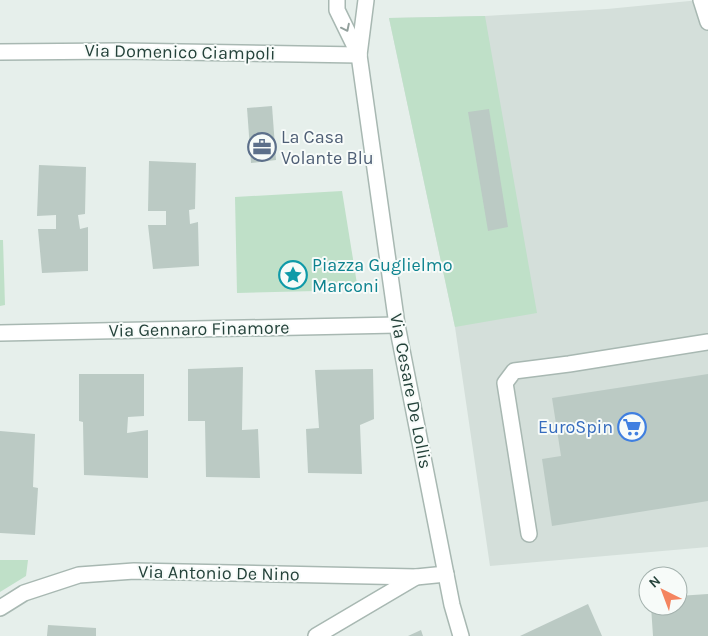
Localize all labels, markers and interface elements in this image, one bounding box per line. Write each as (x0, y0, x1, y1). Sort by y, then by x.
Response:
one-way arrow (340, 23, 350, 32)
street label: Via Domenico Ciampoli (84, 39, 276, 65)
place label: La Casa Volante Blu (281, 126, 374, 169)
office icon: La Casa Volante Blu (247, 132, 277, 162)
place label: Piazza Guglielmo Marconi (312, 254, 453, 297)
place icon: Piazza Guglielmo Marconi (278, 260, 308, 290)
street label: Via Cesare De Lollis (385, 311, 437, 471)
street label: Via Gennaro Finamore (108, 316, 290, 342)
supermarket icon: EuroSpin (617, 412, 647, 442)
place label: EuroSpin (538, 416, 613, 438)
street label: Via Antonio De Nino (138, 561, 300, 585)
north arrow (638, 566, 688, 616)
text: N (645, 572, 664, 591)

